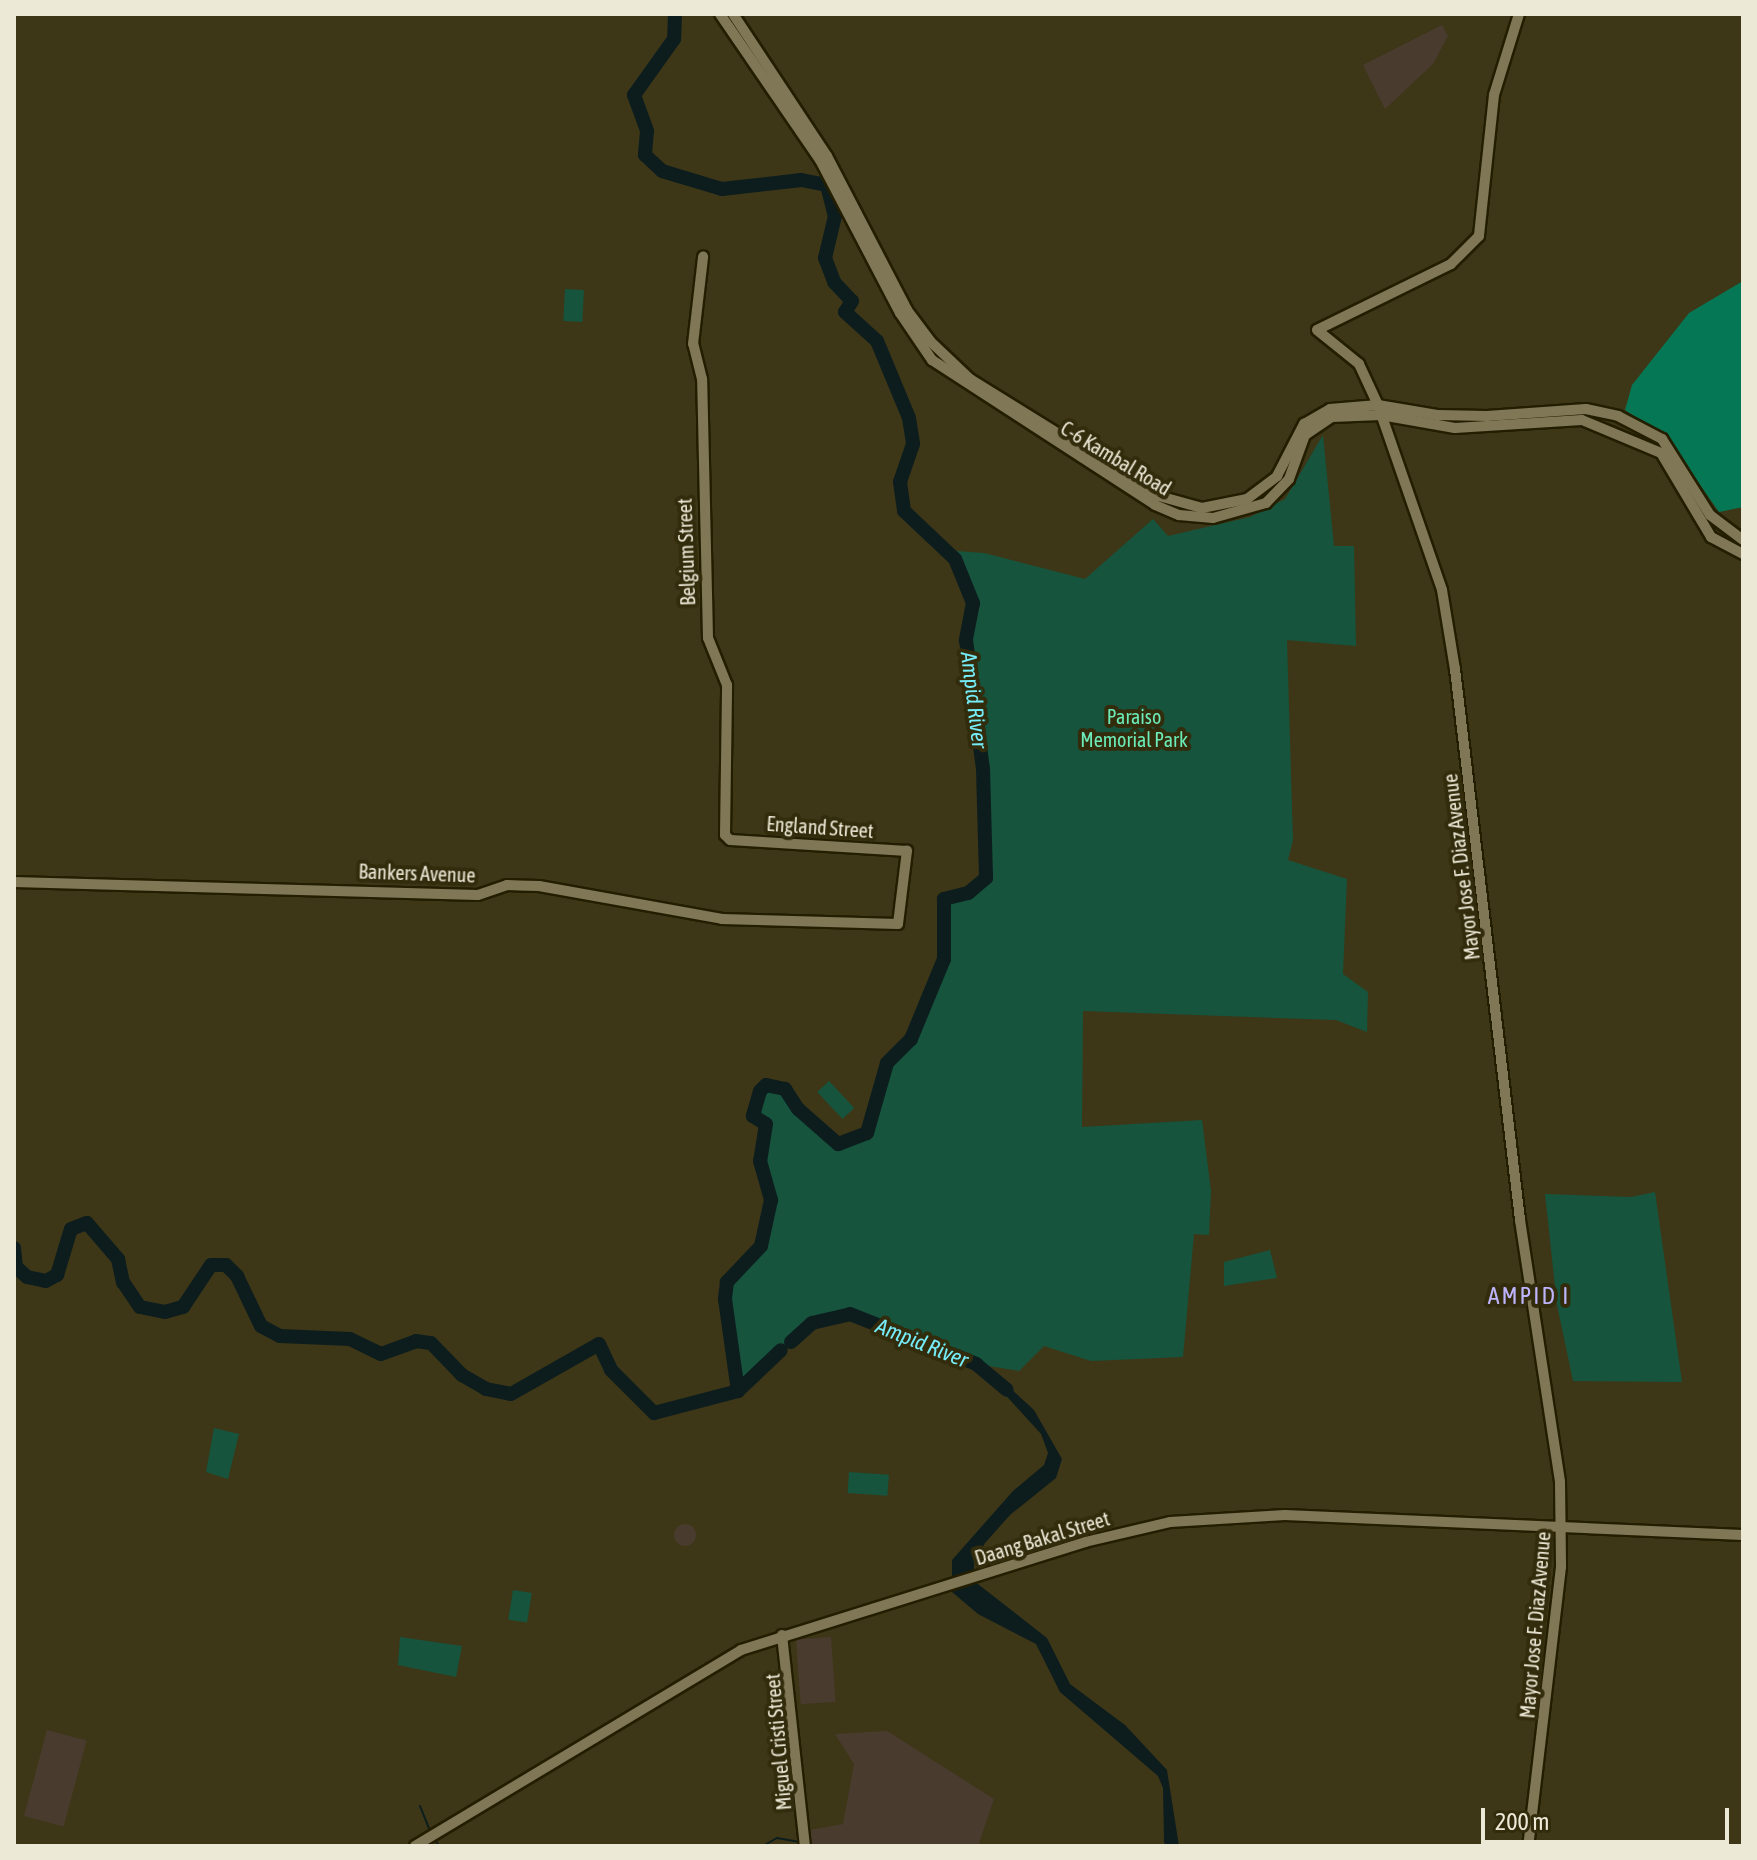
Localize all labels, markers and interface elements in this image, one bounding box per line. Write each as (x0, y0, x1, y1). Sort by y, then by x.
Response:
street label: C-6 Kambal Road (1057, 416, 1175, 500)
street label: Belgium Street (672, 498, 700, 606)
water label: Ampid River (955, 650, 993, 750)
park label: Paraiso Memorial Park (1080, 705, 1188, 752)
street label: Mayor Jose F. Diaz Avenue (1438, 773, 1484, 961)
street label: England Street (766, 811, 874, 843)
street label: Bankers Avenue (358, 859, 476, 887)
district label: AMPID I (1488, 1282, 1570, 1310)
water label: Ampid River (872, 1313, 972, 1373)
street label: Daang Bakal Street (972, 1506, 1112, 1570)
street label: Mayor Jose F. Diaz Avenue (1515, 1531, 1555, 1719)
street label: Miguel Cristi Street (760, 1673, 796, 1811)
scale bar (1485, 1792, 1733, 1842)
text: 200 m (1495, 1808, 1549, 1835)

